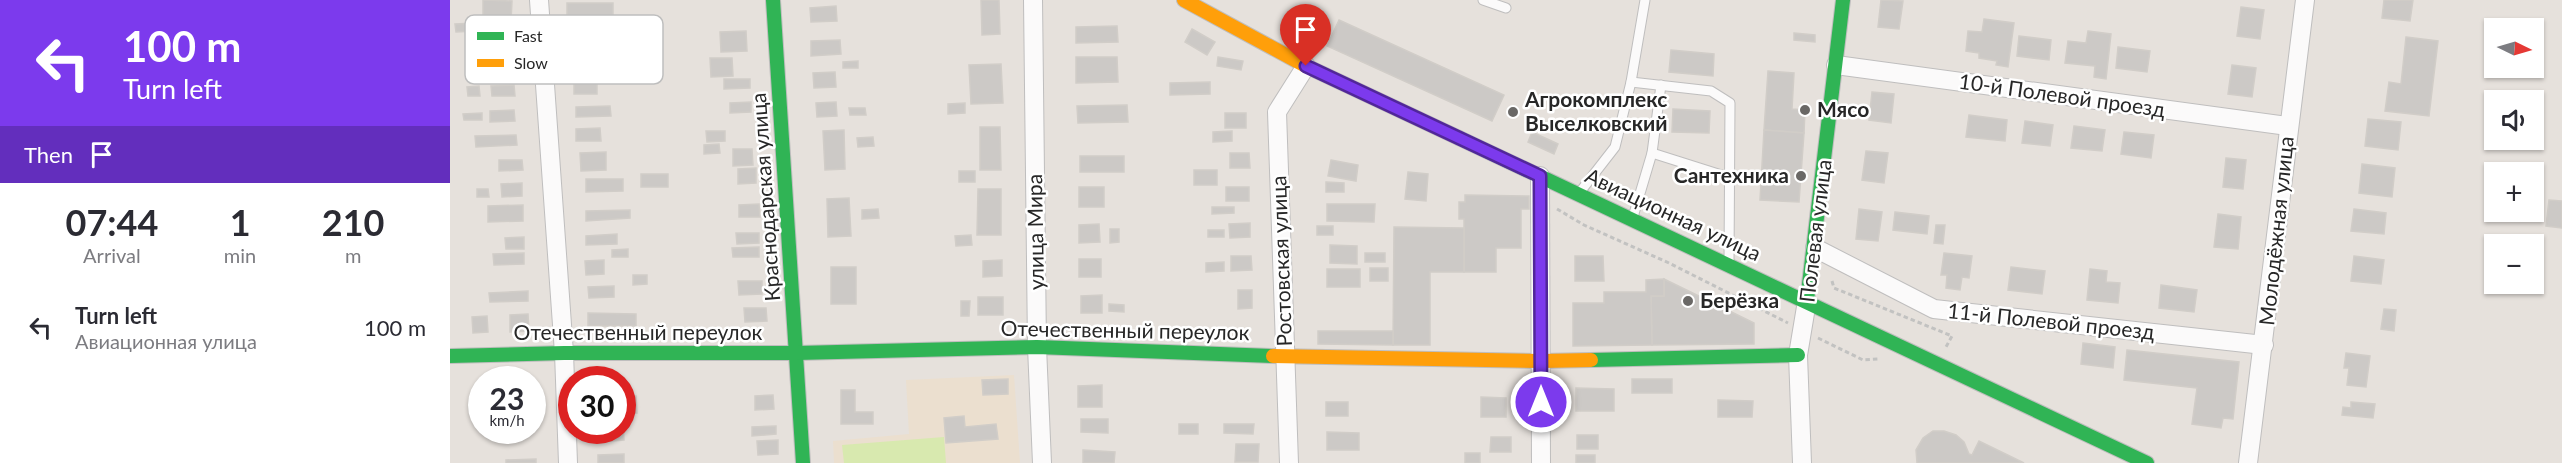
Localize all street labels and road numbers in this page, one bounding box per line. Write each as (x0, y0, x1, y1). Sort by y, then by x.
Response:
street label: 10-й Полевой проезд (1957, 68, 2167, 121)
street label: Краснодарская улица (745, 92, 784, 302)
street label: Молодёжная улица (2253, 135, 2298, 327)
street label: Полевая улица (1793, 158, 1836, 304)
street label: Авиационная улица (1582, 162, 1765, 265)
street label: улица Мира (1021, 174, 1048, 290)
street label: Ростовская улица (1265, 175, 1296, 347)
street label: 11-й Полевой проезд (1946, 297, 2156, 344)
street label: Отечественный переулок (1000, 315, 1250, 344)
street label: Отечественный переулок (514, 319, 763, 344)

